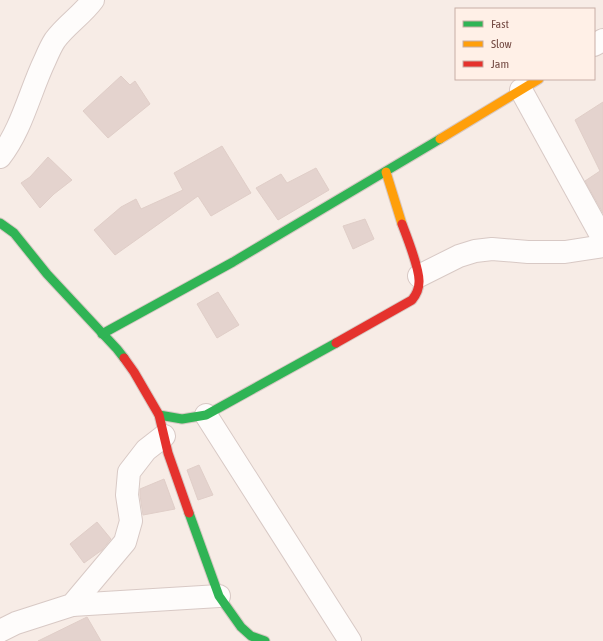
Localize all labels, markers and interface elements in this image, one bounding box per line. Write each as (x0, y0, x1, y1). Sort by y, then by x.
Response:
legend (455, 8, 595, 80)
text: Fast (491, 17, 509, 31)
text: Slow (491, 37, 512, 51)
text: Jam (491, 57, 509, 71)

